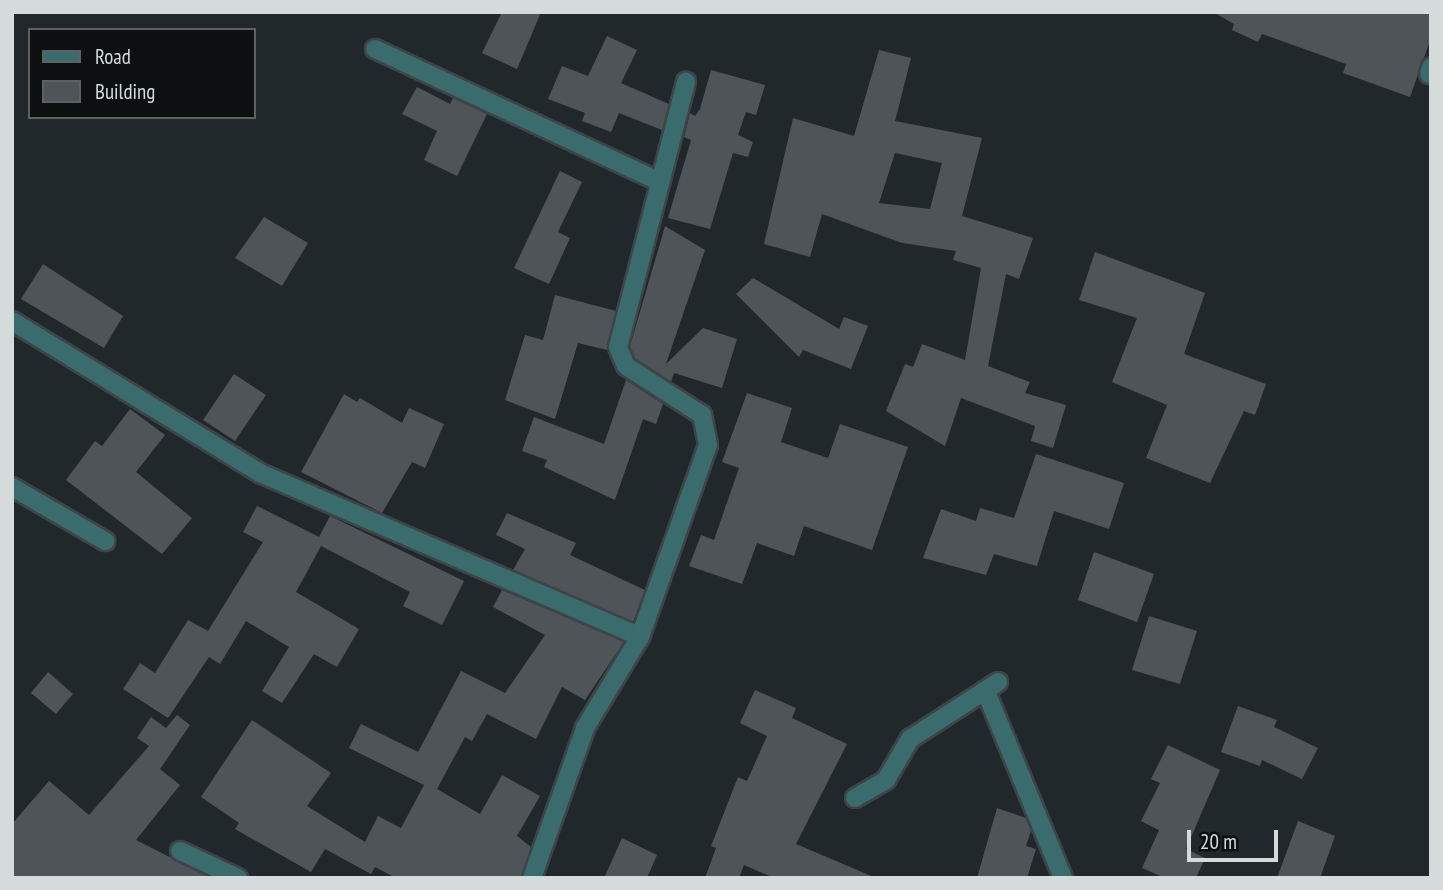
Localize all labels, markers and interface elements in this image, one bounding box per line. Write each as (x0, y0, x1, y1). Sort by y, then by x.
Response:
legend (28, 28, 256, 119)
text: Road (95, 43, 131, 70)
text: Building (95, 78, 155, 105)
scale bar (1191, 816, 1282, 860)
text: 20 m (1200, 828, 1237, 855)

